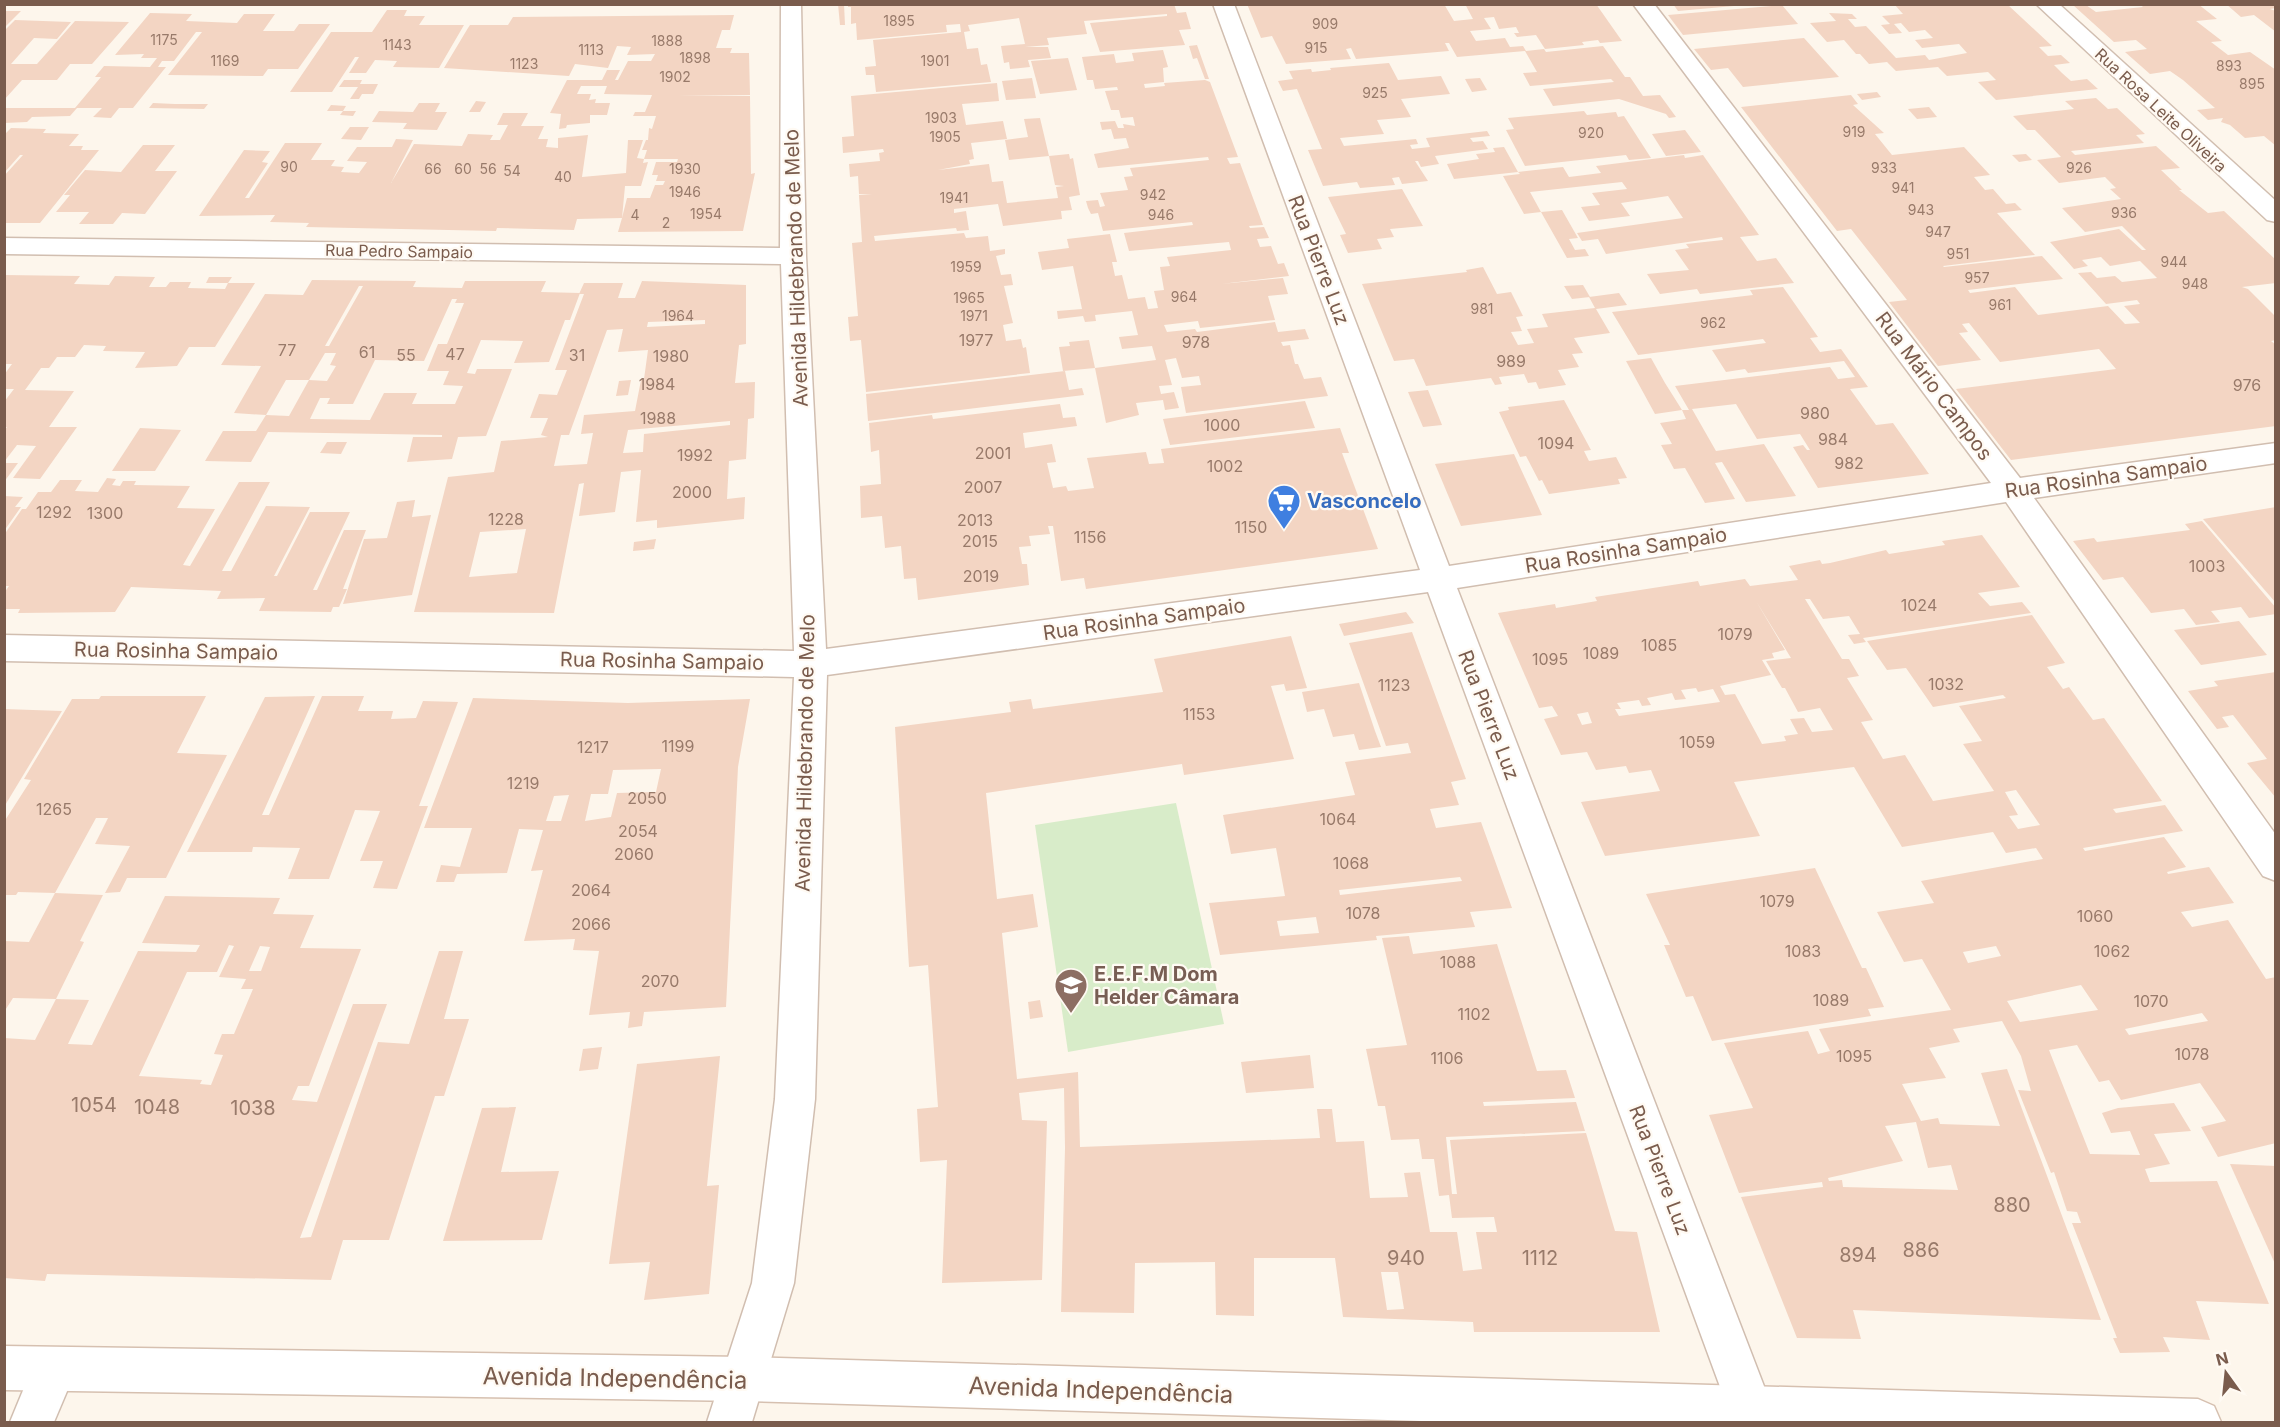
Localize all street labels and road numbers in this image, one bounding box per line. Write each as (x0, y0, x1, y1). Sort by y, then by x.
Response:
street label: Rua Rosa Leite Oliveira (2091, 44, 2231, 176)
street label: Avenida Hildebrando de Melo (779, 129, 813, 407)
street label: Rua Pierre Luz (1283, 192, 1355, 328)
street label: Rua Pedro Sampaio (325, 240, 473, 262)
street label: Rua Mário Campos (1870, 307, 1998, 465)
street label: Rua Rosinha Sampaio (2003, 451, 2209, 503)
street label: Rua Rosinha Sampaio (1523, 522, 1729, 578)
street label: Rua Rosinha Sampaio (1041, 593, 1247, 645)
street label: Avenida Hildebrando de Melo (791, 614, 819, 892)
street label: Rua Rosinha Sampaio (74, 637, 278, 665)
street label: Rua Rosinha Sampaio (560, 647, 764, 675)
street label: Rua Pierre Luz (1453, 647, 1525, 783)
street label: Rua Pierre Luz (1624, 1102, 1696, 1238)
street label: Avenida Independência (482, 1361, 748, 1395)
street label: Avenida Independência (968, 1371, 1234, 1409)

